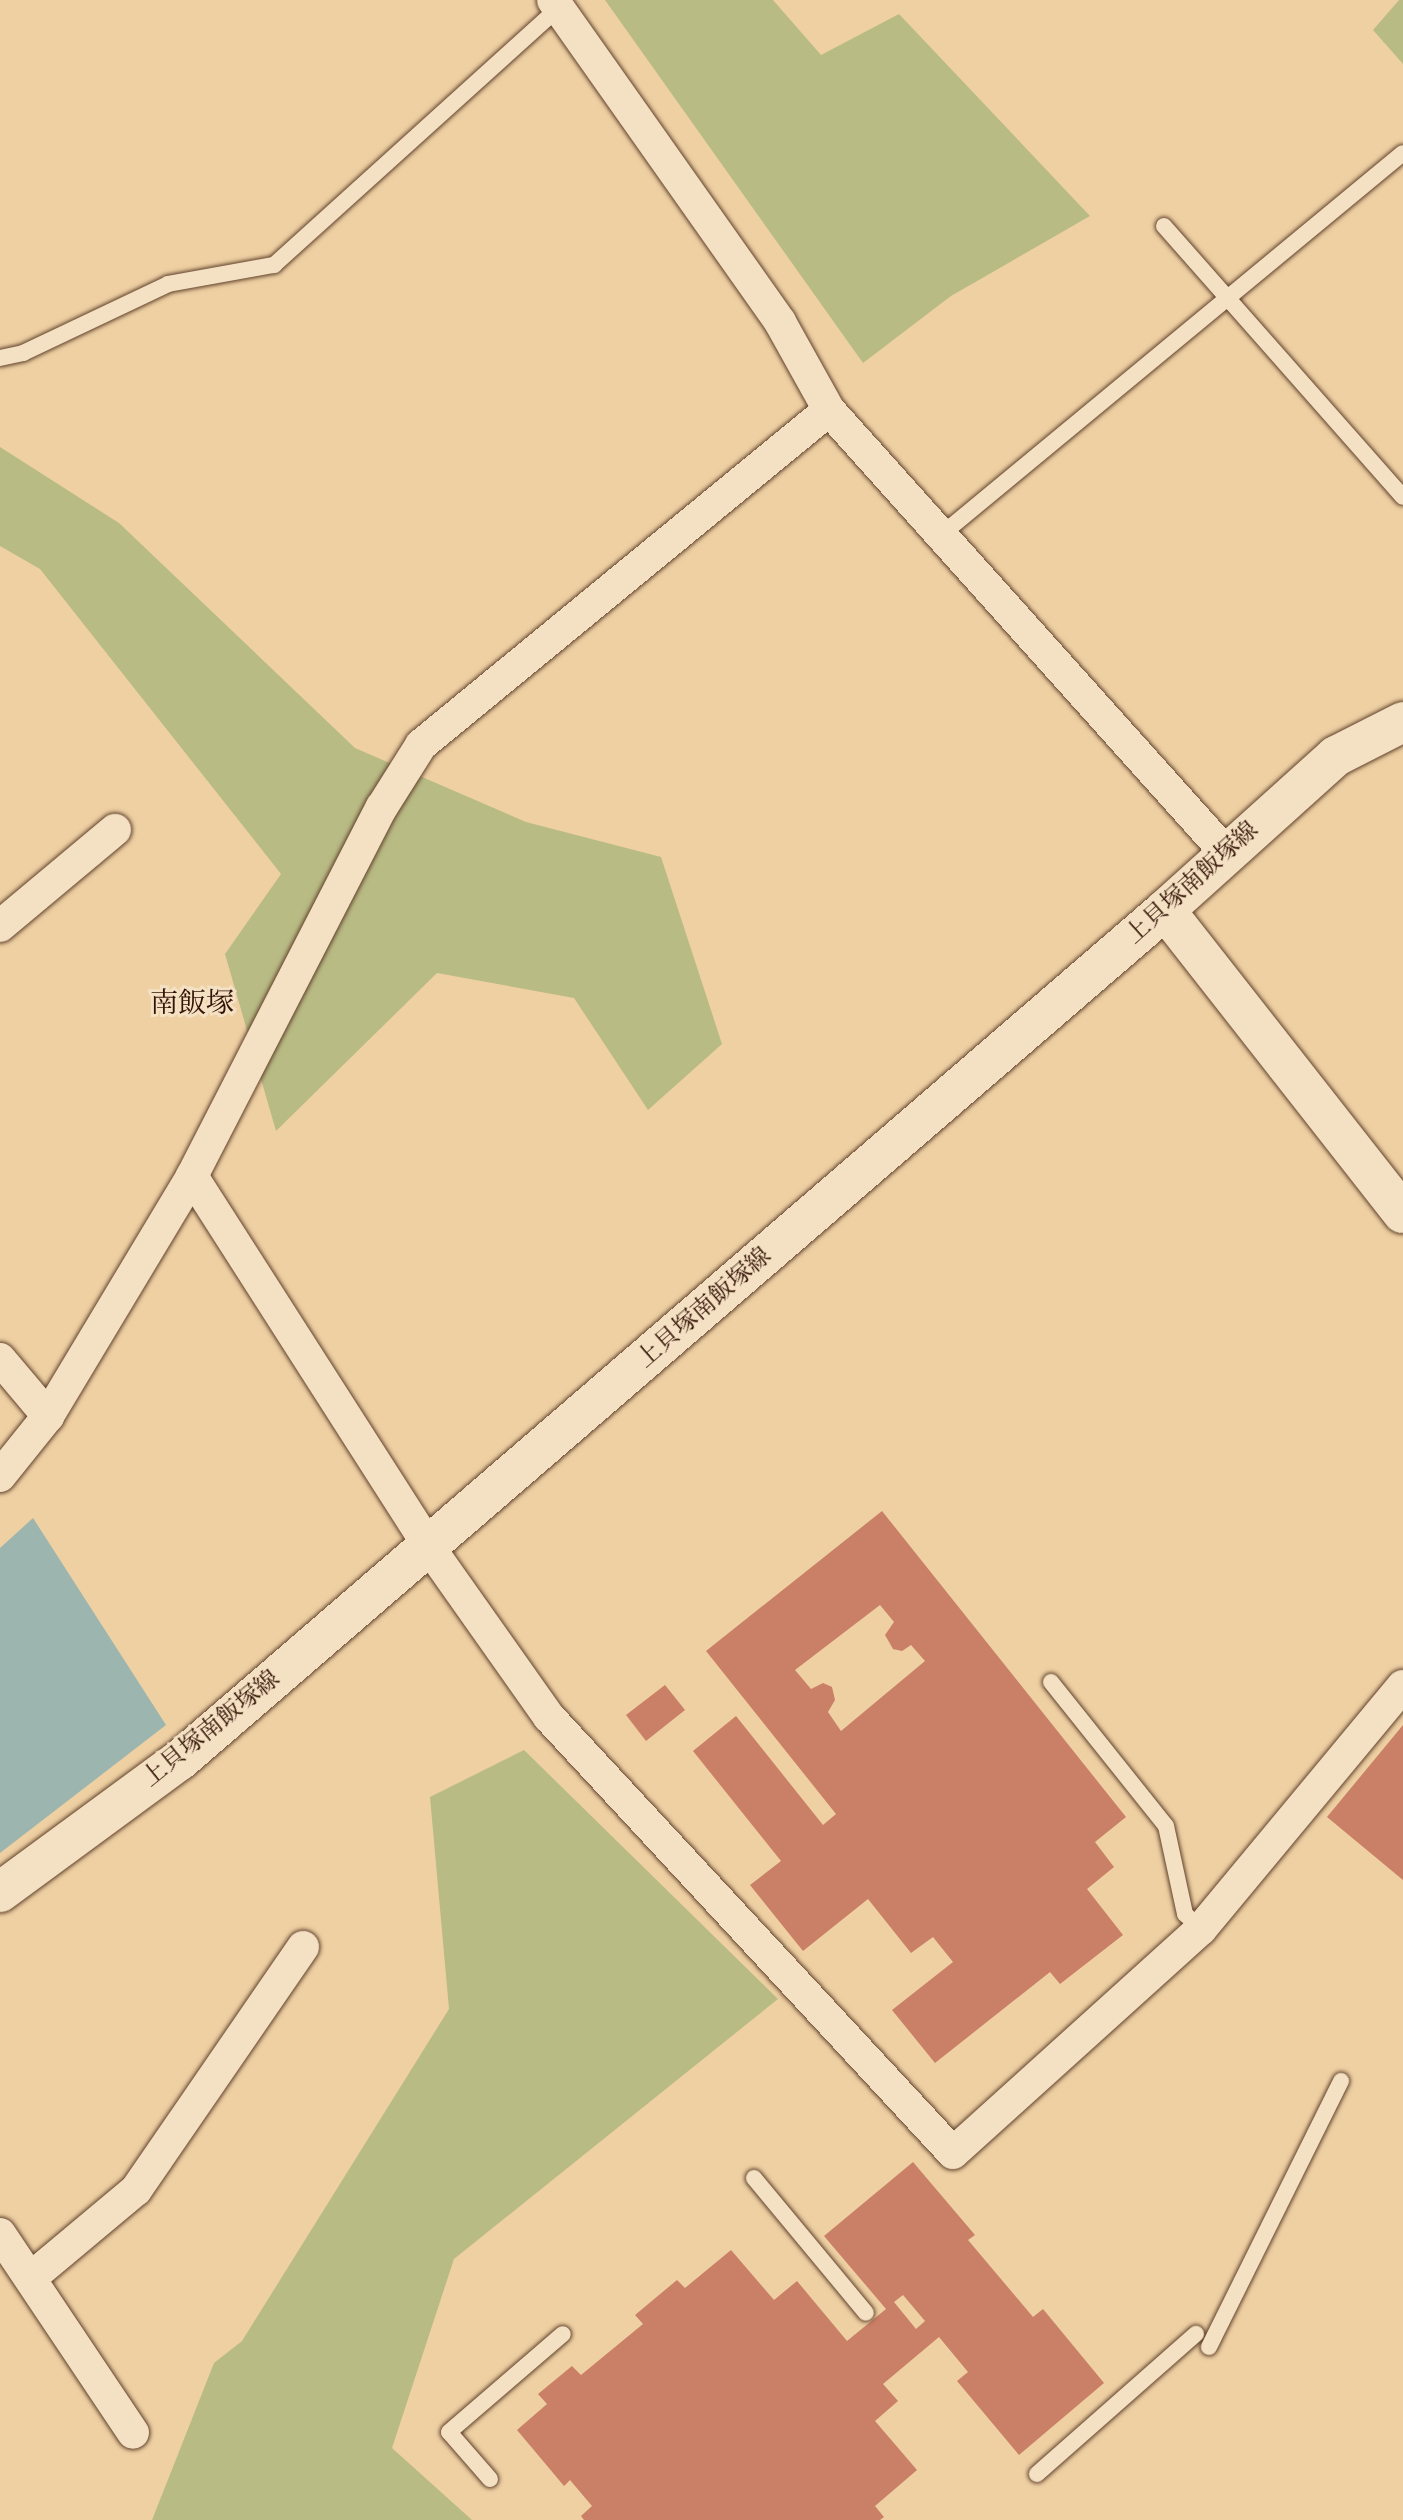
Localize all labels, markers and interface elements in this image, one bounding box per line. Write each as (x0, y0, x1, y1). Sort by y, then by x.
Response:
street label: 上貝塚南飯塚線 (1121, 817, 1265, 951)
district label: 南飯塚 (150, 988, 234, 1022)
street label: 上貝塚南飯塚線 (632, 1243, 778, 1375)
street label: 上貝塚南飯塚線 (138, 1666, 286, 1794)

